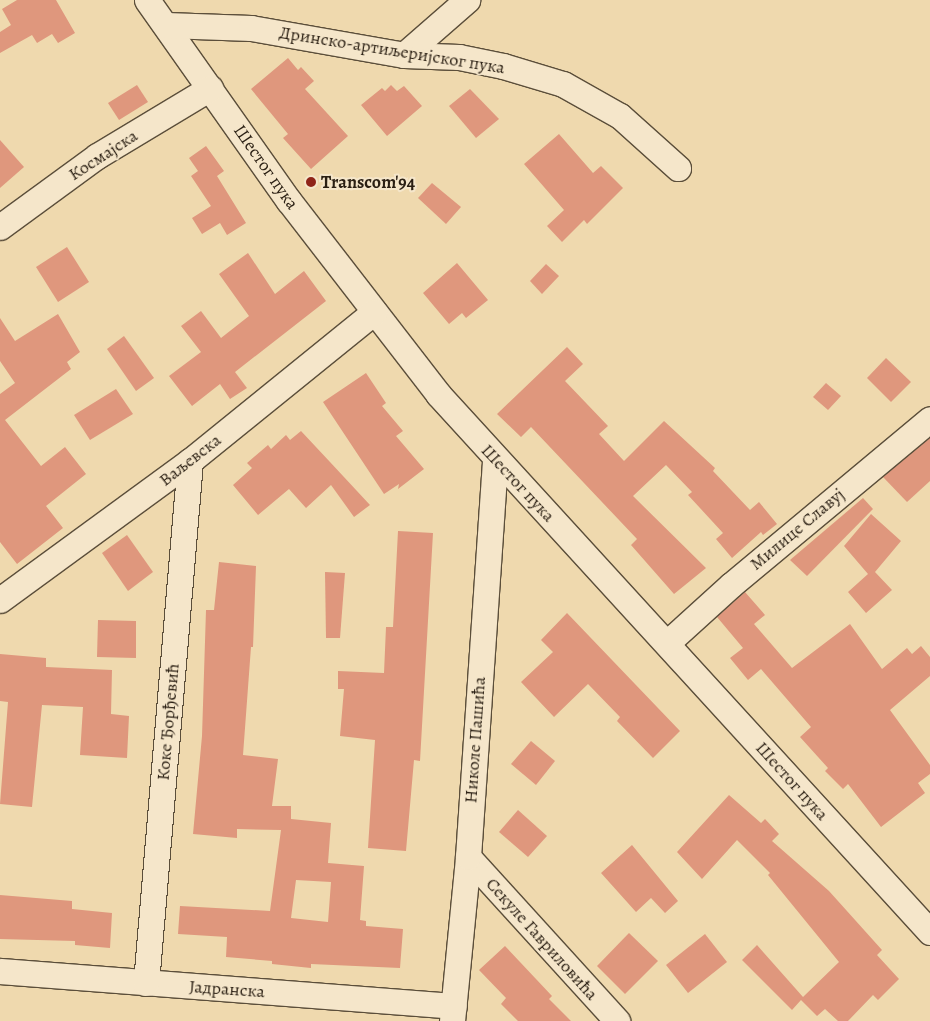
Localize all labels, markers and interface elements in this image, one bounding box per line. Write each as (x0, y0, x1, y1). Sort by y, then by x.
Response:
street label: Дринско-артиљеријског пука (278, 22, 506, 78)
street label: Шестог пука (229, 120, 303, 214)
street label: Космајска (65, 125, 141, 185)
place label: Transcom'94 (321, 171, 415, 193)
marker: Transcom'94 (305, 176, 317, 188)
street label: Ваљевска (155, 429, 225, 491)
street label: Шестог пука (476, 440, 560, 526)
street label: Милице Славуј (745, 483, 849, 575)
street label: Коке Ђорђевић (152, 663, 184, 781)
street label: Николе Пашића (460, 676, 490, 804)
street label: Шестог пука (751, 737, 833, 825)
street label: Секуле Гавриловића (481, 873, 603, 1005)
street label: Јадранска (188, 976, 266, 1002)

